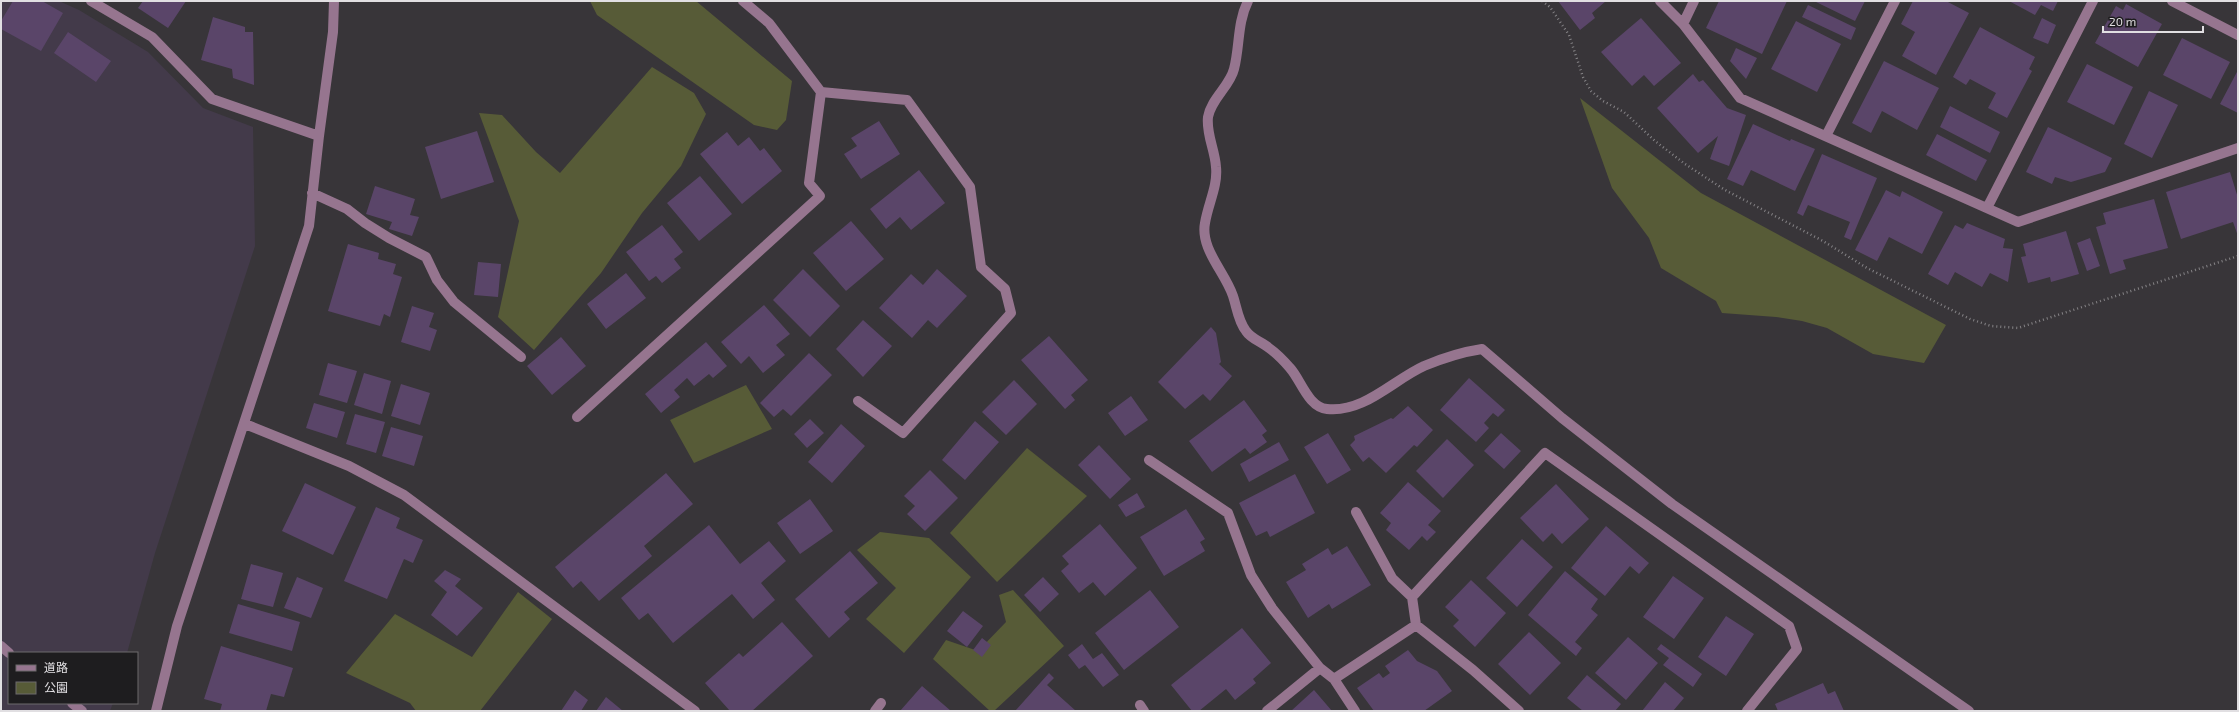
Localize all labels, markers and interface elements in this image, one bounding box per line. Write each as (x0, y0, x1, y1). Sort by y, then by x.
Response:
scale bar (2103, 8, 2203, 34)
text: 20 m (2109, 14, 2136, 28)
legend (8, 652, 138, 704)
text: 道路 (44, 660, 68, 674)
text: 公園 (44, 680, 68, 694)

